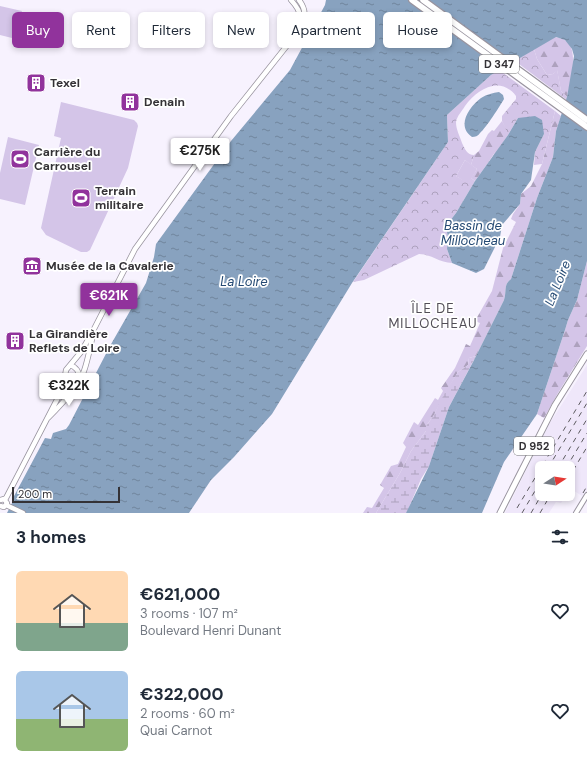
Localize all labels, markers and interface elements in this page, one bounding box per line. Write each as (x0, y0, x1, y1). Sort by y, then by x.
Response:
chip: Buy (12, 12, 64, 48)
chip: Rent (72, 12, 130, 48)
chip: Filters (138, 12, 205, 48)
chip: New (213, 12, 269, 48)
chip: Apartment (277, 12, 375, 48)
chip: House (383, 12, 452, 48)
road number: D 347 (479, 55, 519, 73)
building icon: Texel (25, 72, 47, 94)
place label: Texel (50, 75, 80, 91)
building icon: Denain (119, 91, 141, 113)
place label: Denain (144, 94, 185, 110)
pin: €275K (172, 138, 228, 172)
text: €275K (180, 142, 220, 159)
place label: Carrière du Carrousel (34, 144, 100, 174)
sports icon: Carrière du Carrousel (9, 148, 31, 170)
place label: Terrain militaire (95, 183, 144, 213)
sports icon: Terrain militaire (70, 187, 92, 209)
water label: Bassin de Millocheau (441, 217, 506, 249)
museum icon: Musée de la Cavalerie (21, 255, 43, 277)
place label: Musée de la Cavalerie (46, 258, 174, 274)
water label: La Loire (541, 258, 574, 308)
water label: La Loire (220, 273, 268, 290)
pin: €621K (81, 283, 137, 317)
text: €621K (89, 287, 129, 304)
district label: ÎLE DE MILLOCHEAU (388, 300, 478, 332)
place label: La Girandière Reflets de Loire (29, 326, 120, 356)
building icon: La Girandière Reflets de Loire (4, 330, 26, 352)
pin: €322K (41, 373, 97, 407)
text: €322K (48, 377, 90, 394)
road number: D 952 (514, 437, 554, 455)
north arrow (535, 461, 575, 501)
map controls (535, 461, 575, 501)
scale bar (12, 485, 120, 504)
text: 200 m (18, 487, 52, 501)
text: 3 homes (16, 526, 86, 548)
icon: filters (549, 526, 571, 548)
text: €621,000 (140, 583, 220, 605)
icon: home (48, 587, 96, 635)
icon: heart (549, 600, 571, 622)
text: 3 rooms · 107 m² (140, 605, 238, 622)
text: Boulevard Henri Dunant (140, 622, 281, 639)
text: €322,000 (140, 683, 223, 705)
icon: home (48, 687, 96, 735)
icon: heart (549, 700, 571, 722)
text: 2 rooms · 60 m² (140, 705, 235, 722)
text: Quai Carnot (140, 722, 212, 739)

